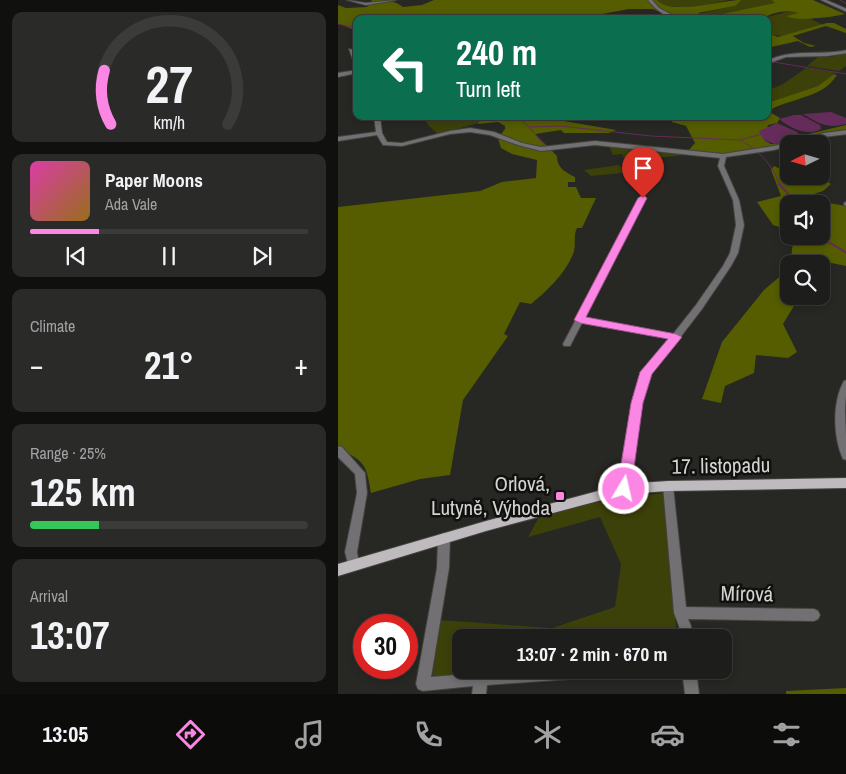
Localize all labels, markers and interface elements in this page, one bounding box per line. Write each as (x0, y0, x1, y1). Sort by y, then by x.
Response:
text: 240 m (456, 29, 537, 76)
icon: left (373, 35, 438, 100)
text: 27 (145, 49, 193, 119)
text: Turn left (456, 74, 521, 104)
text: km/h (153, 111, 185, 135)
north arrow (780, 135, 830, 185)
map controls (780, 135, 830, 305)
pin (622, 147, 664, 198)
icon: arrive (629, 154, 657, 182)
text: Paper Moons (105, 167, 203, 193)
text: Ada Vale (105, 193, 157, 215)
button: sound (780, 195, 830, 245)
icon: previous (62, 242, 90, 270)
icon: pause (155, 242, 183, 270)
icon: next (248, 242, 276, 270)
button: search (780, 255, 830, 305)
text: Climate (30, 315, 75, 337)
text: 21° (144, 340, 194, 391)
text: − (30, 346, 43, 384)
text: + (295, 346, 308, 384)
text: Range · 25% (30, 442, 106, 464)
street label: 17. listopadu (671, 450, 771, 481)
position arrow (597, 462, 649, 514)
text: 125 km (30, 467, 136, 518)
place label: Orlová, Lutyně, Výhoda (431, 469, 550, 522)
marker: Orlová, Lutyně, Výhoda (554, 490, 566, 502)
street label: Mírová (720, 579, 774, 608)
text: Arrival (30, 585, 68, 607)
text: 13:07 (30, 610, 110, 661)
speed limit sign: 30 (353, 614, 418, 679)
text: 13:07 · 2 min · 670 m (517, 641, 667, 667)
icon: directions (173, 717, 208, 752)
icon: music (292, 717, 327, 752)
icon: phone (411, 717, 446, 752)
icon: climate (530, 717, 565, 752)
icon: car (650, 717, 685, 752)
icon: filters (769, 717, 804, 752)
text: 13:05 (42, 719, 88, 749)

